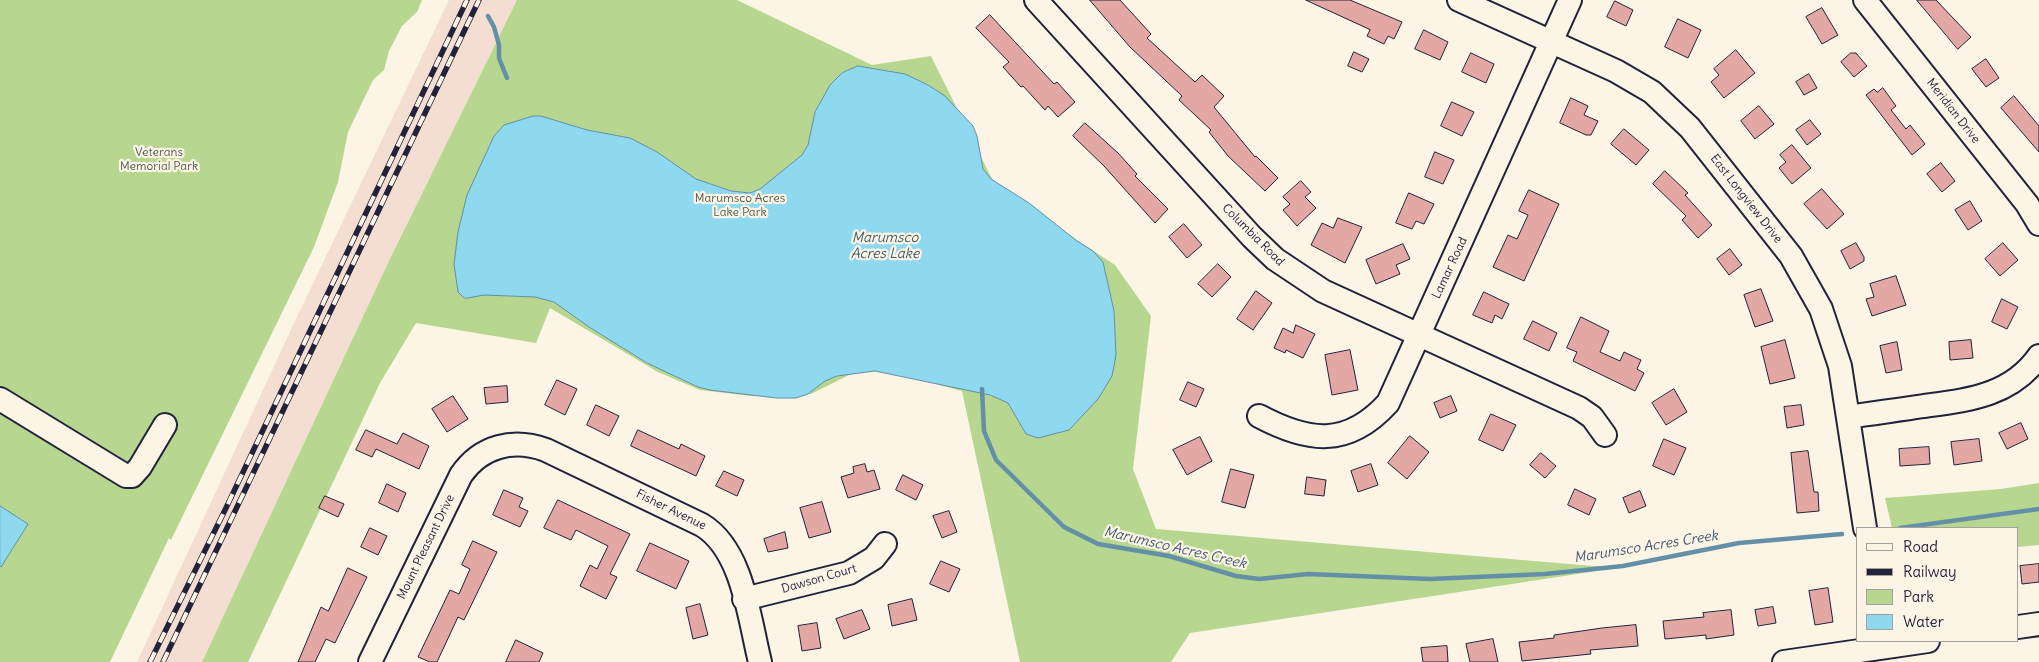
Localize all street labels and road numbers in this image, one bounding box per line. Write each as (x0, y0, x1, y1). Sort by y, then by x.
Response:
street label: Meridian Drive (1923, 76, 1983, 146)
street label: East Longview Drive (1707, 152, 1785, 246)
street label: Columbia Road (1219, 201, 1287, 269)
street label: Lamar Road (1429, 235, 1471, 301)
street label: Fisher Avenue (634, 487, 708, 533)
street label: Mount Pleasant Drive (394, 492, 458, 602)
street label: Dawson Court (780, 561, 858, 597)

